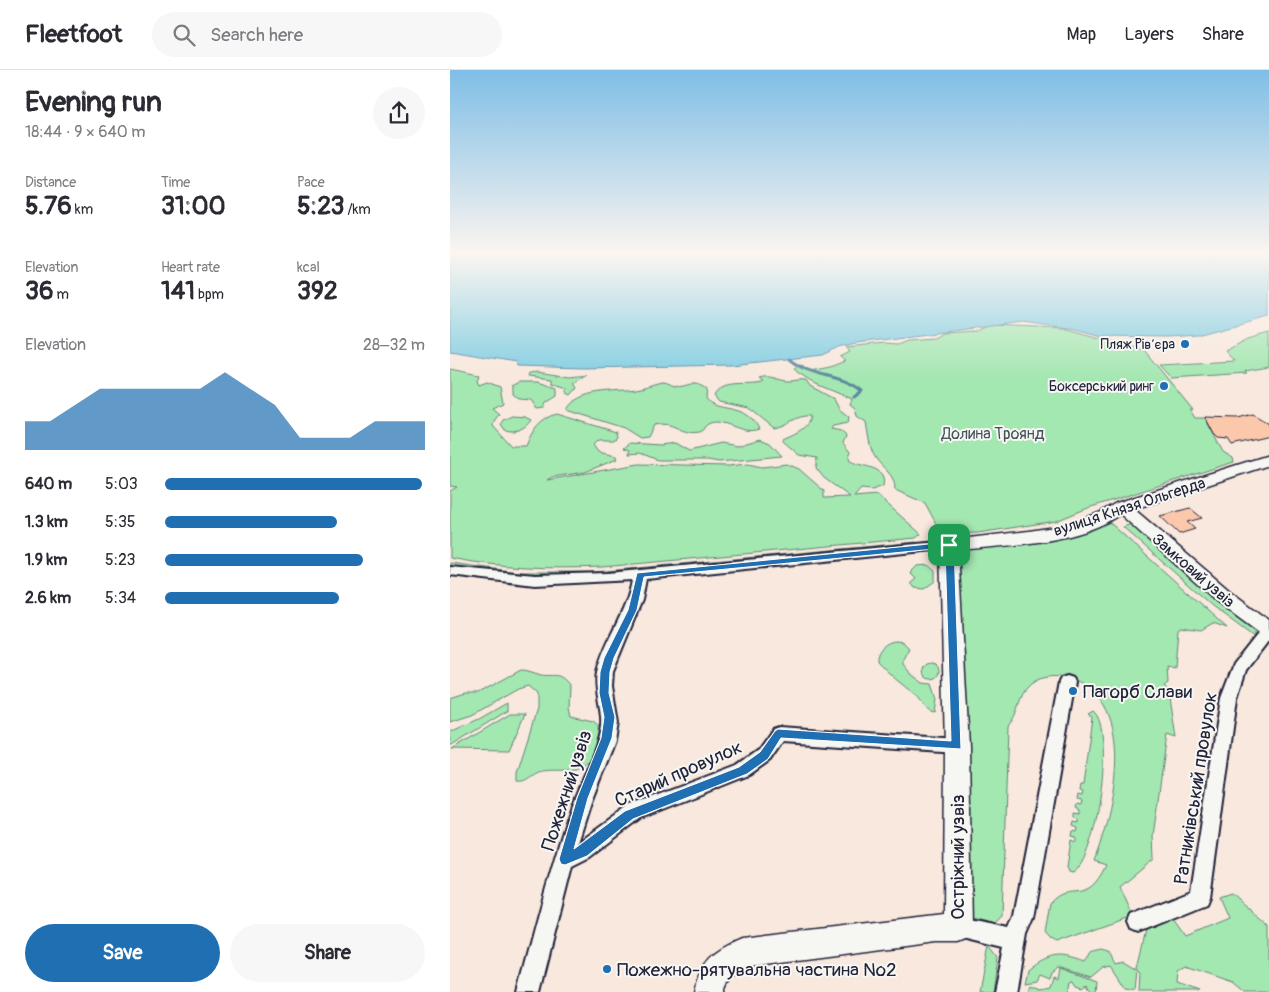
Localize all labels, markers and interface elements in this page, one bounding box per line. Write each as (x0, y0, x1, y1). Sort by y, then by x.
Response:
search box (152, 12, 502, 57)
text: Fleetfoot (25, 20, 122, 49)
icon: search (170, 21, 198, 49)
text: Search here (210, 23, 303, 47)
text: Map (1067, 23, 1096, 46)
text: Layers (1124, 23, 1174, 46)
text: Share (1202, 23, 1244, 46)
text: Evening run (25, 85, 162, 120)
button: share (373, 87, 425, 139)
text: 18:44 · 9 × 640 m (25, 122, 145, 142)
text: Distance (25, 174, 76, 191)
text: Time (161, 174, 190, 191)
text: Pace (297, 174, 325, 191)
text: 5.76 (25, 191, 72, 222)
text: 31:00 (161, 191, 226, 222)
text: 5:23 (297, 191, 344, 222)
text: km (72, 201, 93, 218)
text: /km (344, 201, 371, 218)
text: Elevation (25, 259, 78, 276)
text: Heart rate (161, 259, 220, 276)
text: kcal (297, 259, 320, 276)
text: 36 (25, 276, 54, 307)
text: 141 (161, 276, 195, 307)
text: 392 (297, 276, 338, 307)
text: m (54, 286, 69, 303)
text: bpm (195, 286, 224, 303)
text: Elevation (25, 335, 86, 355)
text: 28–32 m (363, 335, 425, 355)
place label: Пляж Рівʼєра (1100, 336, 1175, 353)
marker: Пляж Рівʼєра (1179, 338, 1191, 350)
place label: Боксерський ринг (1049, 378, 1154, 395)
marker: Боксерський ринг (1158, 380, 1170, 392)
park label: Долина Троянд (941, 424, 1045, 444)
street label: вулиця Князя Ольгерда (1051, 473, 1208, 541)
text: 640 m (25, 474, 72, 494)
text: 5:03 (105, 474, 138, 494)
text: 1.3 km (25, 512, 68, 532)
text: 5:35 (105, 512, 136, 532)
pin (928, 524, 970, 566)
street label: Замковий узвіз (1148, 529, 1239, 612)
icon: arrive (935, 531, 963, 559)
text: 1.9 km (25, 550, 67, 570)
text: 5:23 (105, 550, 135, 570)
text: 2.6 km (25, 588, 71, 608)
text: 5:34 (105, 588, 136, 608)
place label: Пагорб Слави (1083, 680, 1193, 704)
marker: Пагорб Слави (1067, 685, 1079, 697)
street label: Ратниківський провулок (1169, 690, 1223, 886)
street label: Пожежний узвіз (536, 727, 598, 854)
street label: Старий провулок (611, 735, 746, 813)
street label: Остріжний узвіз (946, 794, 970, 920)
button: Save (25, 924, 220, 982)
button: Share (230, 924, 425, 982)
place label: Пожежно-рятувальна частина №2 (617, 958, 897, 982)
marker: Пожежно-рятувальна частина №2 (601, 963, 613, 975)

